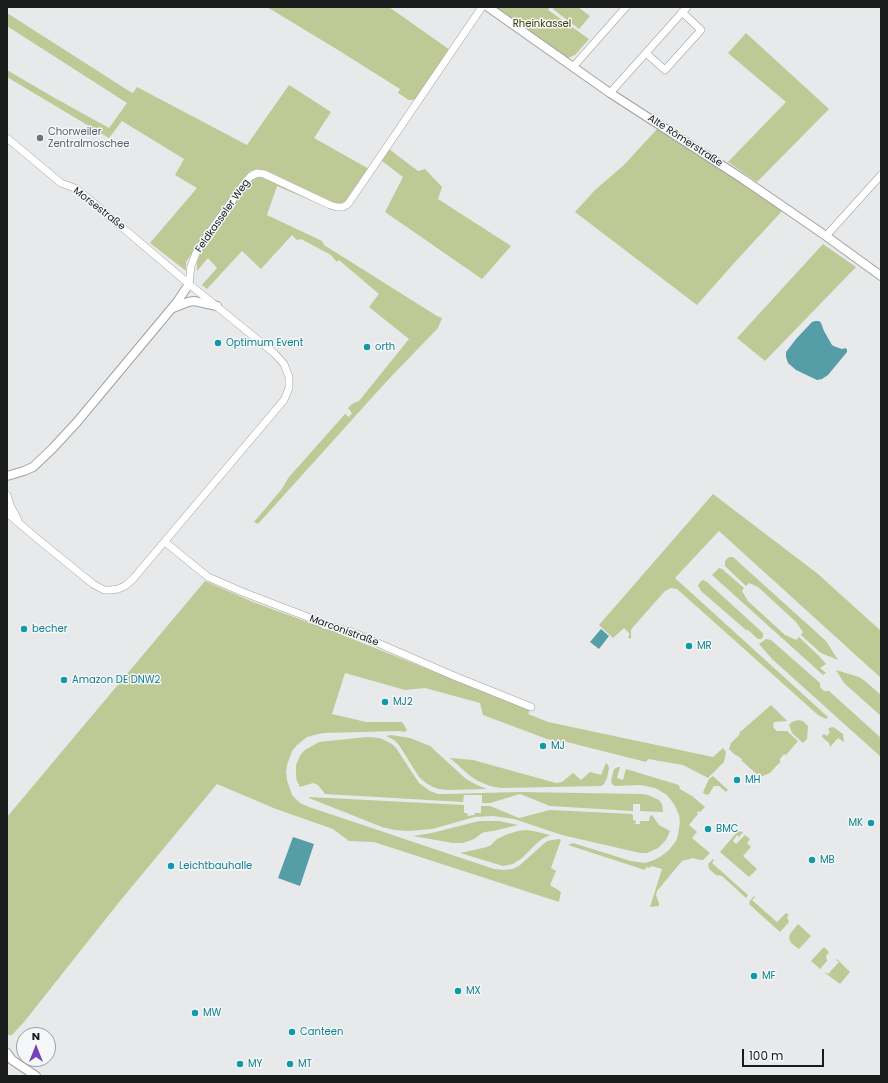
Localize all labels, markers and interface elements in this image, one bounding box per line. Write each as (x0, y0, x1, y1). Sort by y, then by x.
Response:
park label: Rheinkassel (513, 18, 571, 30)
street label: Alte Römerstraße (645, 112, 725, 170)
place label: Chorweiler Zentralmoschee (48, 126, 129, 150)
marker: Chorweiler Zentralmoschee (35, 133, 45, 143)
street label: Feldkasseler Weg (193, 177, 253, 255)
street label: Morsestraße (71, 185, 127, 233)
place label: Optimum Event (226, 337, 303, 349)
marker: Optimum Event (213, 338, 223, 348)
place label: orth (375, 341, 395, 353)
marker: orth (362, 342, 372, 352)
street label: Marconistraße (308, 613, 380, 649)
place label: becher (32, 623, 67, 635)
marker: becher (19, 624, 29, 634)
place label: MR (697, 640, 712, 652)
marker: MR (684, 641, 694, 651)
place label: Amazon DE DNW2 (72, 674, 160, 686)
marker: Amazon DE DNW2 (59, 675, 69, 685)
place label: MJ2 (393, 696, 413, 708)
marker: MJ2 (380, 697, 390, 707)
place label: MJ (551, 740, 565, 752)
marker: MJ (538, 741, 548, 751)
place label: MH (745, 774, 761, 786)
marker: MH (732, 775, 742, 785)
place label: MK (848, 817, 863, 829)
marker: MK (866, 818, 876, 828)
place label: BMC (716, 823, 738, 835)
marker: BMC (703, 824, 713, 834)
place label: MB (820, 854, 835, 866)
marker: MB (807, 855, 817, 865)
place label: Leichtbauhalle (179, 860, 252, 872)
marker: Leichtbauhalle (166, 861, 176, 871)
place label: MF (762, 970, 776, 982)
marker: MF (749, 971, 759, 981)
place label: MX (466, 985, 481, 997)
marker: MX (453, 986, 463, 996)
place label: MW (203, 1007, 221, 1019)
marker: MW (190, 1008, 200, 1018)
place label: Canteen (300, 1026, 343, 1038)
north arrow (16, 1027, 56, 1067)
marker: Canteen (287, 1027, 297, 1037)
text: N (32, 1028, 40, 1044)
scale bar (744, 1041, 826, 1067)
text: 100 m (749, 1047, 783, 1064)
place label: MY (248, 1058, 262, 1070)
place label: MT (298, 1058, 312, 1070)
marker: MY (235, 1059, 245, 1069)
marker: MT (285, 1059, 295, 1069)

